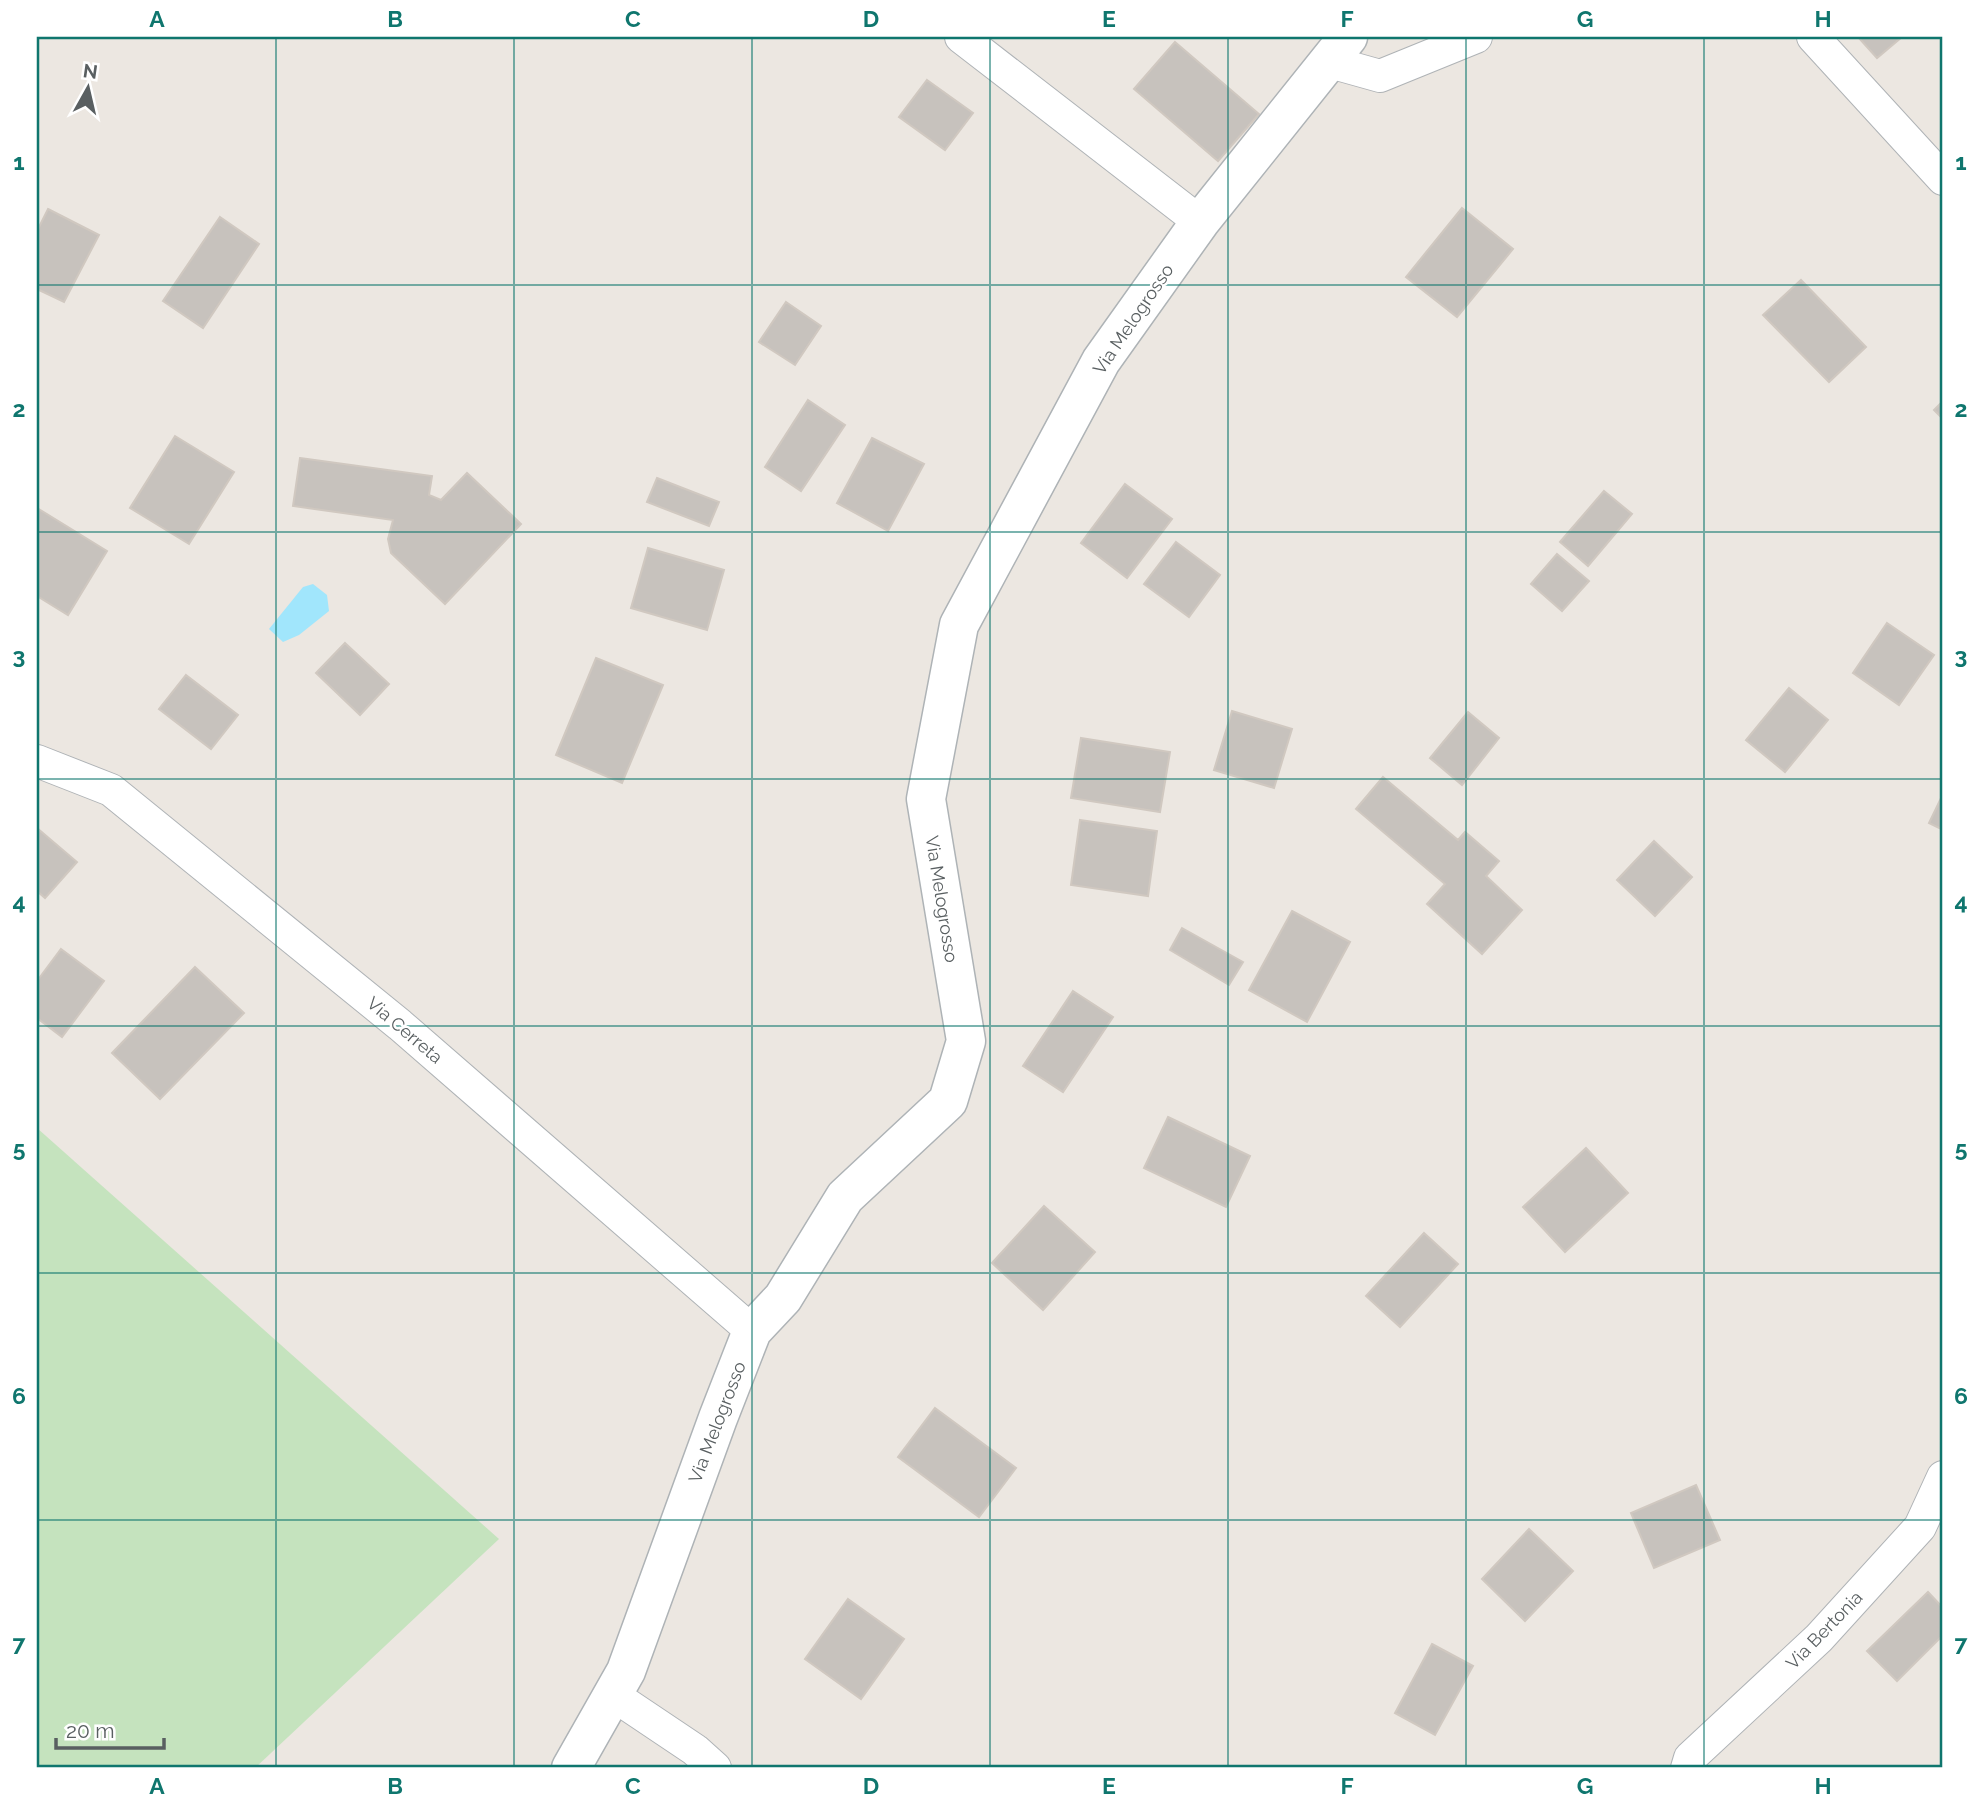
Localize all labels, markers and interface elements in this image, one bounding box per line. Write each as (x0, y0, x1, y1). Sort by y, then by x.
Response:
text: A (149, 5, 165, 32)
text: B (387, 5, 403, 32)
text: C (625, 5, 641, 32)
text: D (863, 5, 879, 32)
text: E (1102, 5, 1116, 32)
text: F (1340, 5, 1354, 32)
text: G (1577, 5, 1593, 32)
text: H (1814, 5, 1832, 32)
north arrow (52, 52, 122, 122)
text: N (82, 59, 99, 83)
text: 1 (13, 148, 25, 175)
text: 1 (1955, 148, 1967, 175)
street label: Via Melogrosso (1088, 260, 1178, 378)
text: 2 (13, 395, 25, 422)
text: 2 (1955, 395, 1967, 422)
text: 3 (13, 642, 25, 669)
text: 3 (1955, 642, 1967, 669)
street label: Via Melogrosso (922, 834, 962, 964)
text: 4 (12, 888, 26, 915)
text: 4 (1954, 888, 1968, 915)
street label: Via Cerreta (363, 992, 447, 1068)
text: 5 (13, 1135, 26, 1162)
text: 5 (1955, 1135, 1968, 1162)
street label: Via Melogrosso (684, 1358, 750, 1486)
text: 6 (12, 1382, 26, 1409)
text: 6 (1954, 1382, 1968, 1409)
street label: Via Bertonia (1782, 1587, 1866, 1673)
text: 7 (13, 1629, 26, 1656)
text: 7 (1955, 1629, 1968, 1656)
scale bar (56, 1707, 164, 1751)
text: 20 m (66, 1718, 114, 1743)
text: A (149, 1772, 165, 1799)
text: B (387, 1772, 403, 1799)
text: C (625, 1772, 641, 1799)
text: D (863, 1772, 879, 1799)
text: E (1102, 1772, 1116, 1799)
text: F (1340, 1772, 1354, 1799)
text: G (1577, 1772, 1593, 1799)
text: H (1814, 1772, 1832, 1799)

